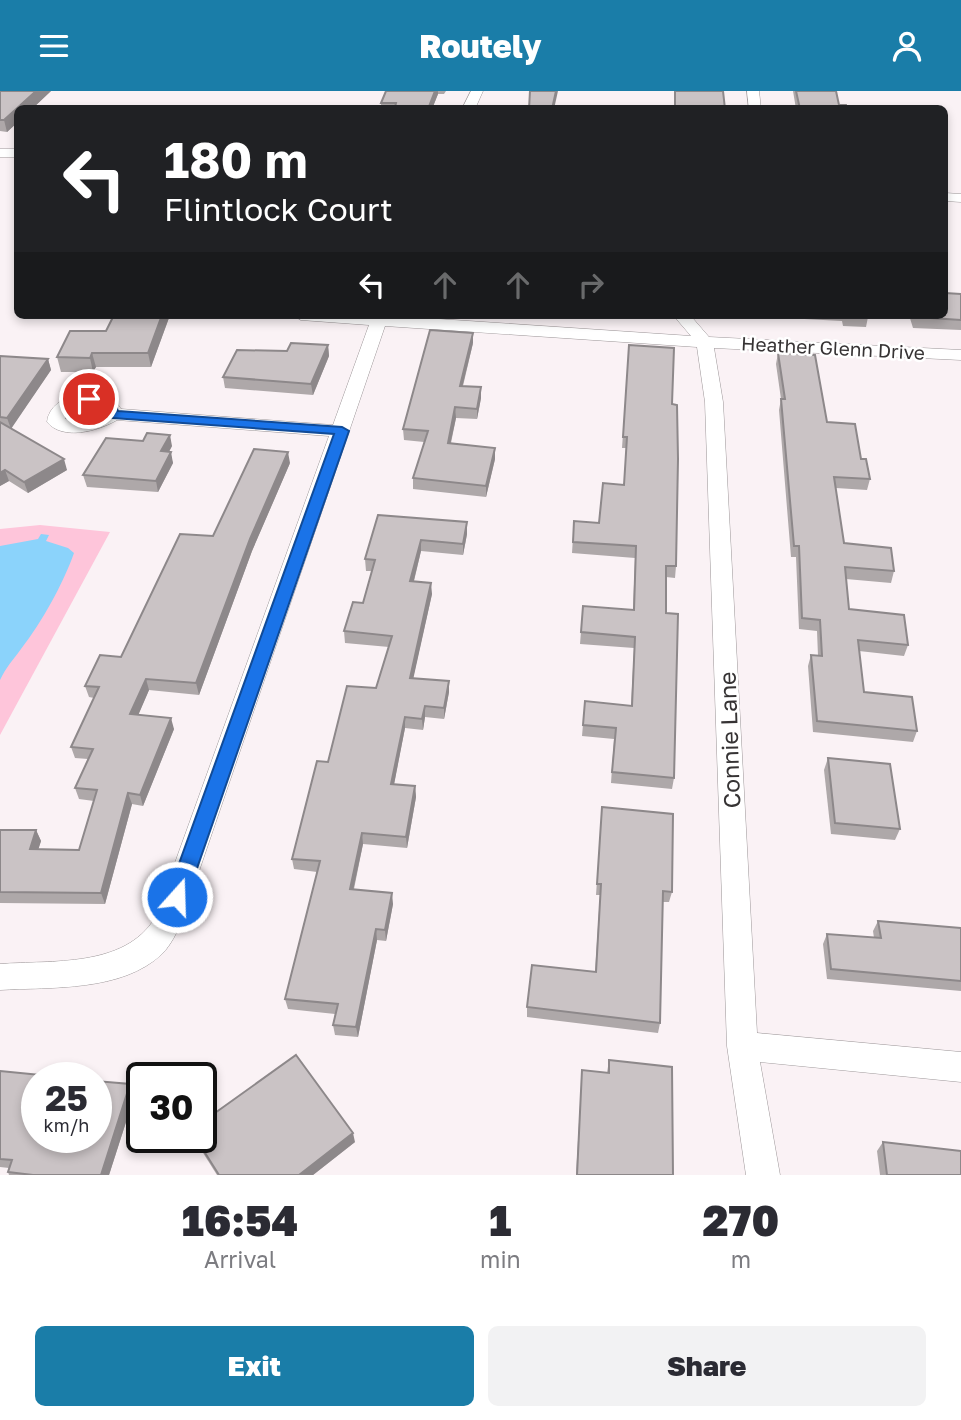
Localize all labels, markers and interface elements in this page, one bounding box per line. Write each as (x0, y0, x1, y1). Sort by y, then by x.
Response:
icon: menu (35, 27, 73, 65)
text: Routely (419, 27, 542, 65)
icon: person (888, 27, 926, 65)
text: 180 m (164, 130, 308, 189)
icon: left (49, 133, 140, 224)
text: Flintlock Court (164, 190, 393, 228)
icon: left (353, 266, 391, 304)
icon: ahead (426, 266, 464, 304)
icon: ahead (499, 266, 537, 304)
icon: right (572, 266, 610, 304)
street label: Heather Glenn Drive (741, 331, 925, 364)
pin (59, 369, 119, 429)
icon: arrive (70, 380, 108, 418)
street label: Connie Lane (713, 671, 745, 809)
position arrow (140, 860, 214, 934)
speed limit sign: 30 (126, 1062, 217, 1153)
text: 25 (45, 1077, 88, 1119)
text: km/h (44, 1114, 89, 1136)
text: 16:54 (182, 1195, 298, 1245)
text: 1 (489, 1195, 511, 1245)
text: 270 (702, 1195, 779, 1245)
text: Arrival (204, 1245, 276, 1273)
text: min (480, 1245, 521, 1273)
text: m (731, 1245, 751, 1273)
button: Exit (35, 1326, 474, 1406)
button: Share (488, 1326, 926, 1406)

